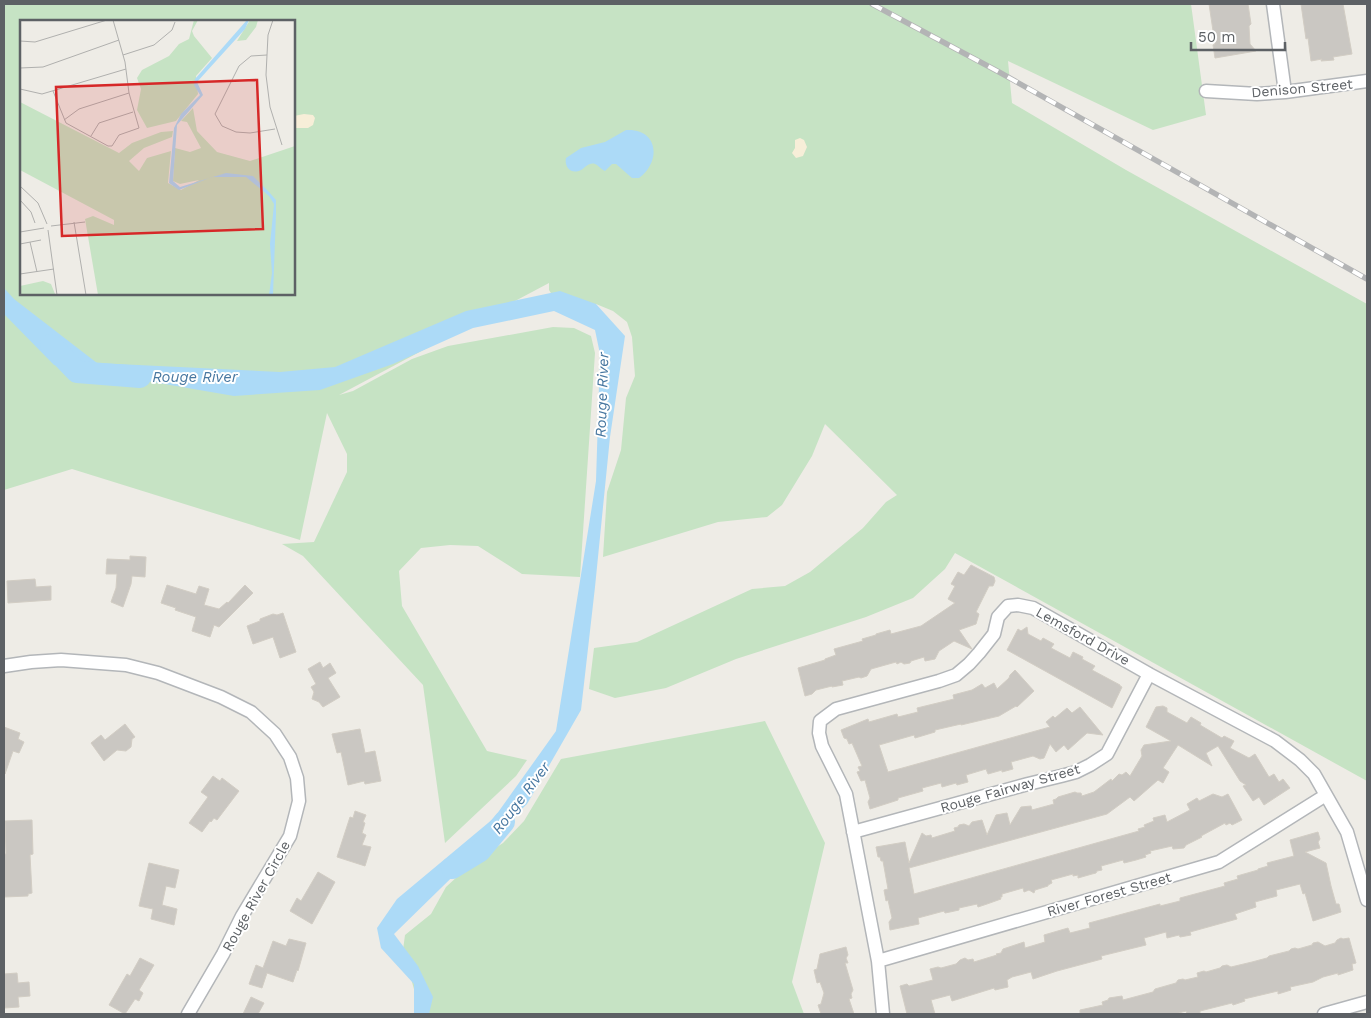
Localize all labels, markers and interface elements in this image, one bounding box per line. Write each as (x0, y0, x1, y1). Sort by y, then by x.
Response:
inset map (20, 20, 295, 295)
scale bar (1191, 20, 1285, 52)
text: 50 m (1198, 28, 1235, 46)
street label: Denison Street (1251, 76, 1354, 100)
water label: Rouge River (592, 351, 613, 438)
water label: Rouge River (152, 368, 239, 386)
street label: Lemsford Drive (1033, 604, 1133, 668)
water label: Rouge River (488, 758, 555, 838)
street label: Rouge Fairway Street (938, 760, 1082, 816)
street label: Rouge River Circle (219, 838, 293, 954)
street label: River Forest Street (1045, 869, 1173, 919)

